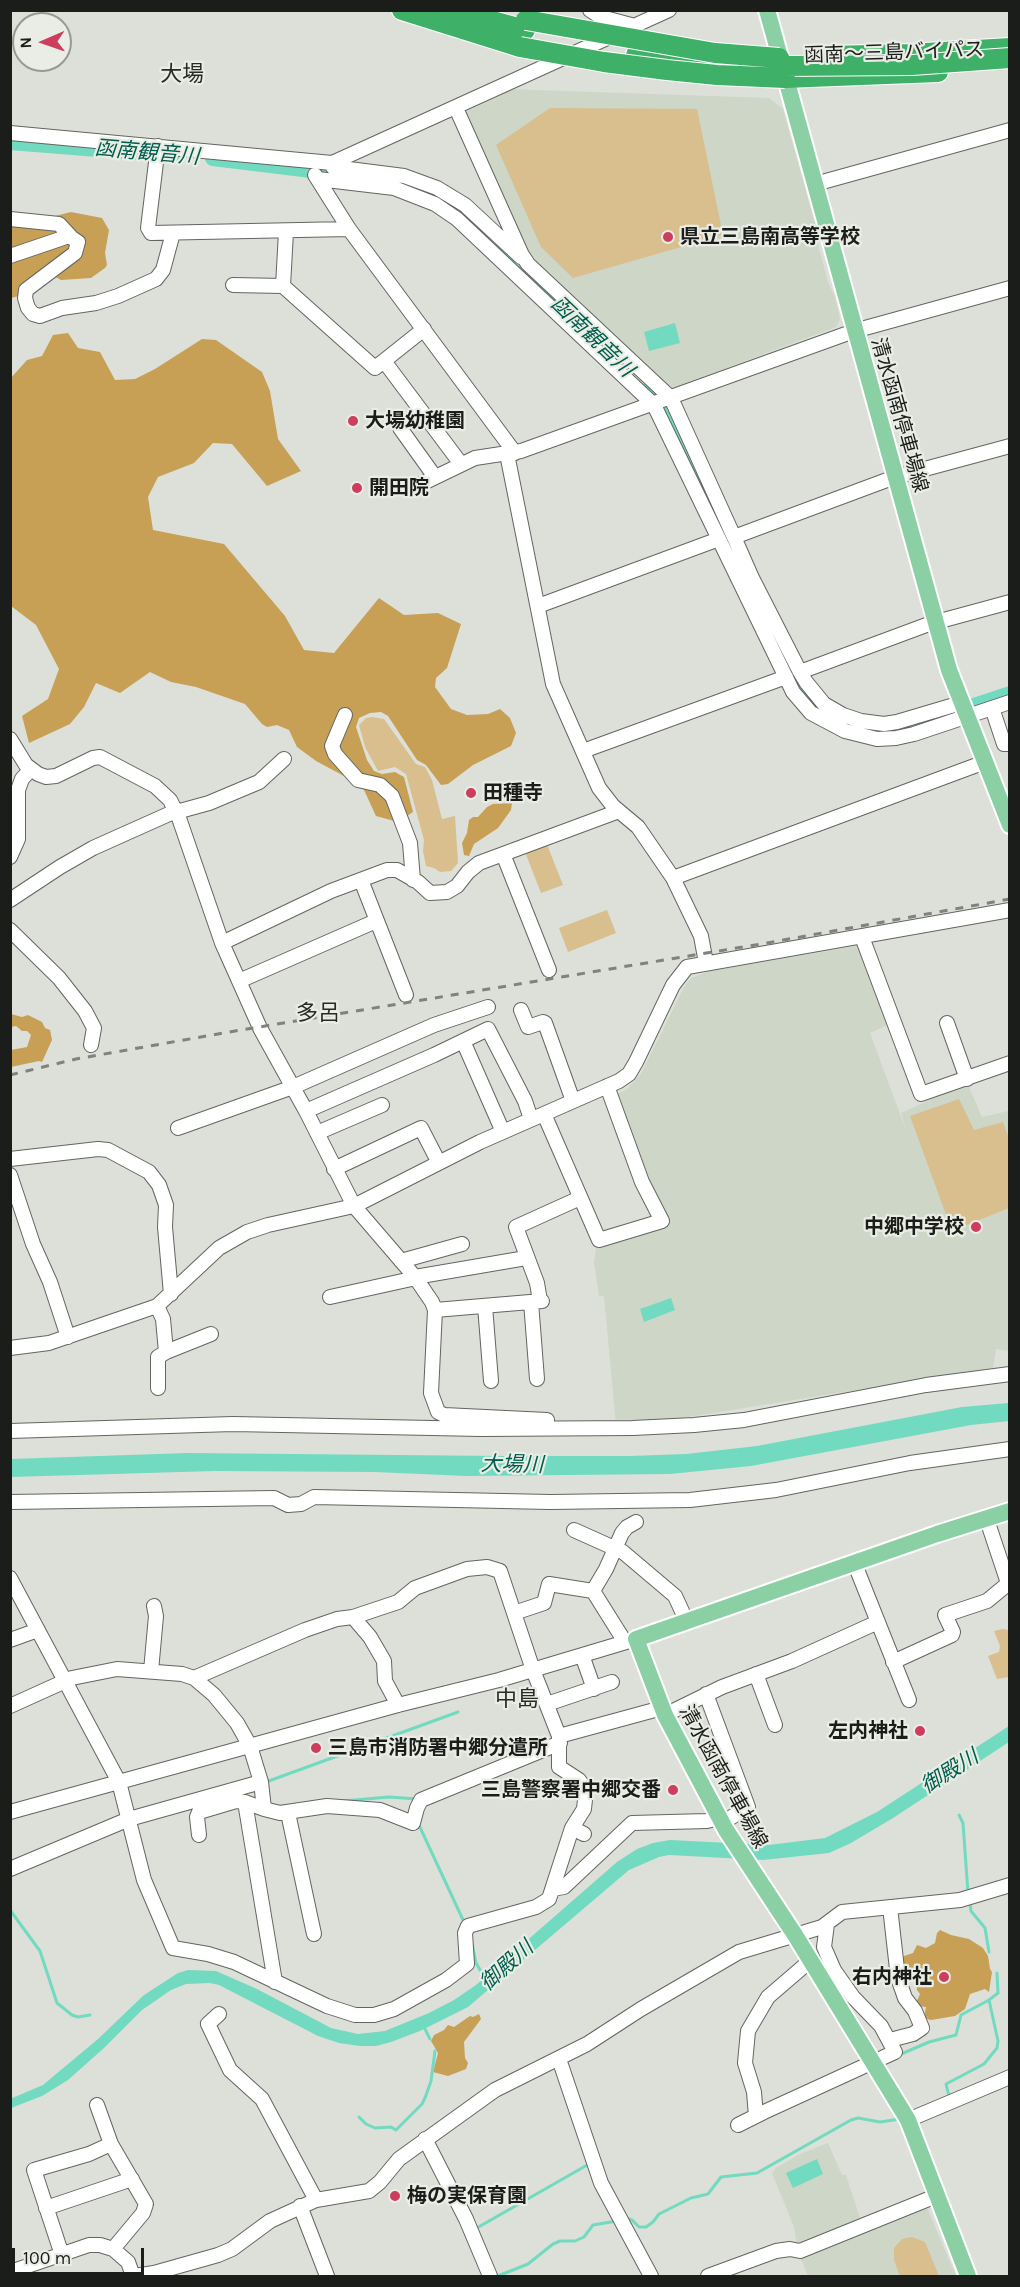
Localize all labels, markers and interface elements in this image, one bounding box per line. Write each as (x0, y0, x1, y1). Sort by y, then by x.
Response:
north arrow (12, 12, 72, 72)
text: N (16, 37, 35, 49)
street label: 函南～三島バイパス (804, 38, 984, 68)
district label: 大場 (160, 62, 204, 88)
water label: 函南観音川 (94, 136, 200, 170)
place label: 県立三島南高等学校 (680, 225, 860, 249)
marker: 県立三島南高等学校 (661, 230, 675, 244)
water label: 函南観音川 (545, 291, 639, 383)
street label: 清水函南停車場線 (865, 335, 933, 495)
place label: 大場幼稚園 (365, 409, 465, 433)
marker: 大場幼稚園 (346, 414, 360, 428)
place label: 開田院 (369, 476, 429, 500)
marker: 開田院 (350, 481, 364, 495)
place label: 田種寺 (483, 781, 543, 805)
marker: 田種寺 (464, 786, 478, 800)
district label: 多呂 (296, 1001, 340, 1027)
place label: 中郷中学校 (864, 1215, 964, 1239)
marker: 中郷中学校 (969, 1220, 983, 1234)
water label: 大場川 (480, 1452, 544, 1478)
district label: 中島 (495, 1687, 539, 1713)
street label: 清水函南停車場線 (674, 1701, 772, 1853)
place label: 左内神社 (828, 1719, 908, 1743)
marker: 左内神社 (913, 1724, 927, 1738)
place label: 三島市消防署中郷分遣所 (328, 1736, 548, 1760)
marker: 三島市消防署中郷分遣所 (309, 1741, 323, 1755)
water label: 御殿川 (917, 1745, 983, 1799)
place label: 三島警察署中郷交番 (481, 1778, 661, 1802)
marker: 三島警察署中郷交番 (666, 1783, 680, 1797)
water label: 御殿川 (475, 1936, 539, 1996)
place label: 右内神社 (852, 1965, 932, 1989)
marker: 右内神社 (937, 1970, 951, 1984)
place label: 梅の実保育園 (407, 2184, 527, 2208)
marker: 梅の実保育園 (388, 2189, 402, 2203)
scale bar (15, 2236, 147, 2274)
text: 100 m (23, 2247, 71, 2269)

